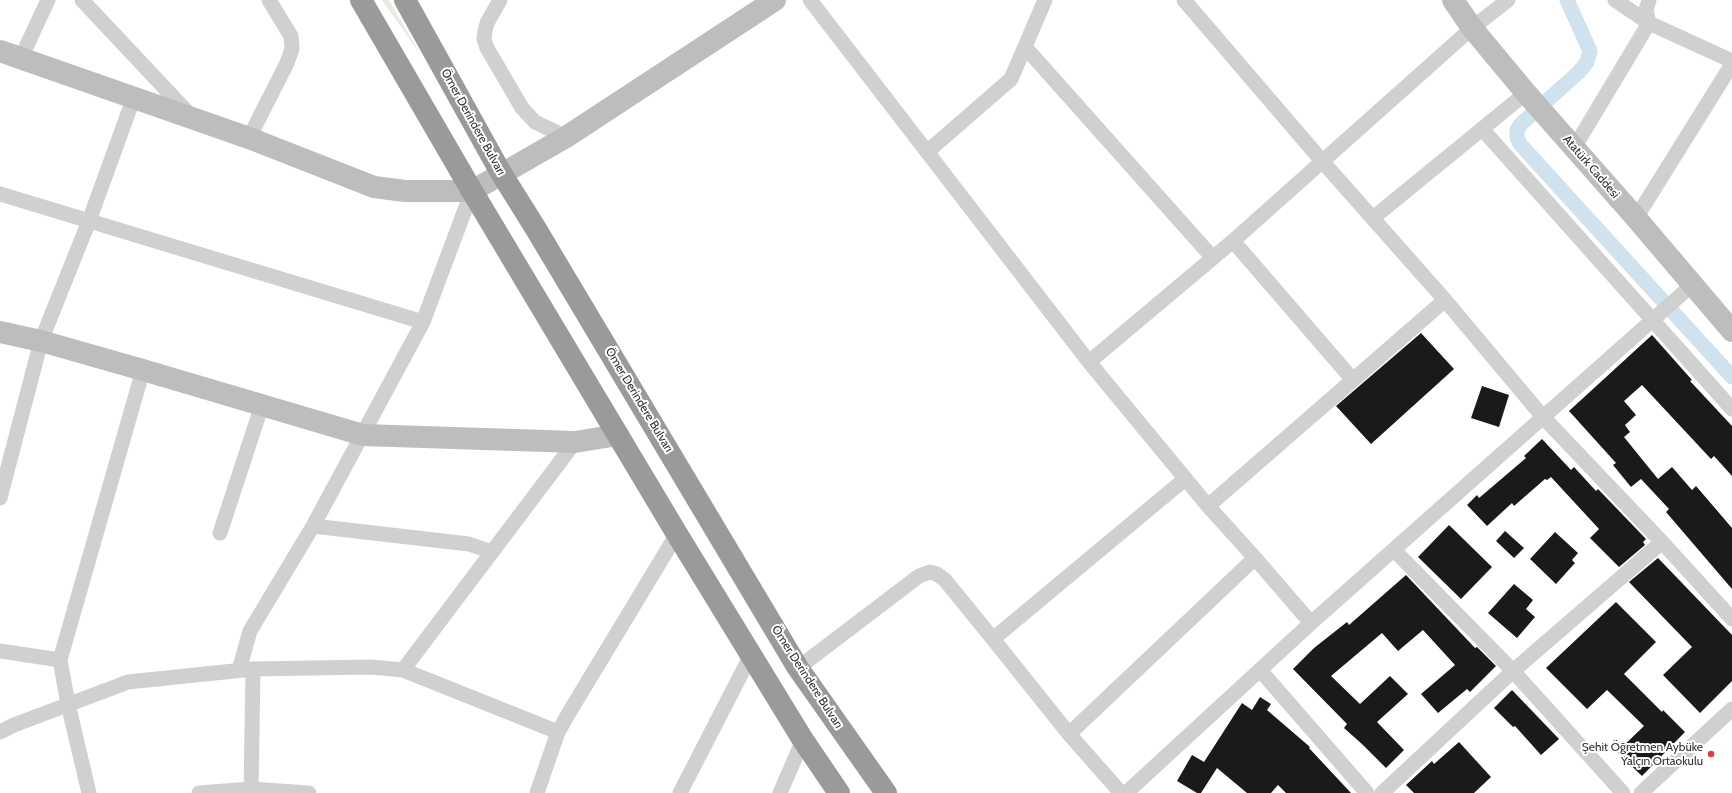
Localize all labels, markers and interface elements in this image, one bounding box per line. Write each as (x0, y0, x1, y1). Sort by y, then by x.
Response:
street label: Ömer Derindere Bulvarı (438, 66, 508, 178)
street label: Atatürk Caddesi (1560, 132, 1622, 202)
street label: Ömer Derindere Bulvarı (602, 345, 676, 455)
street label: Ömer Derindere Bulvarı (768, 623, 846, 731)
place label: Şehit Öğretmen Aybüke Yalçın Ortaokulu (1582, 740, 1703, 768)
marker: Şehit Öğretmen Aybüke Yalçın Ortaokulu (1706, 749, 1716, 759)

